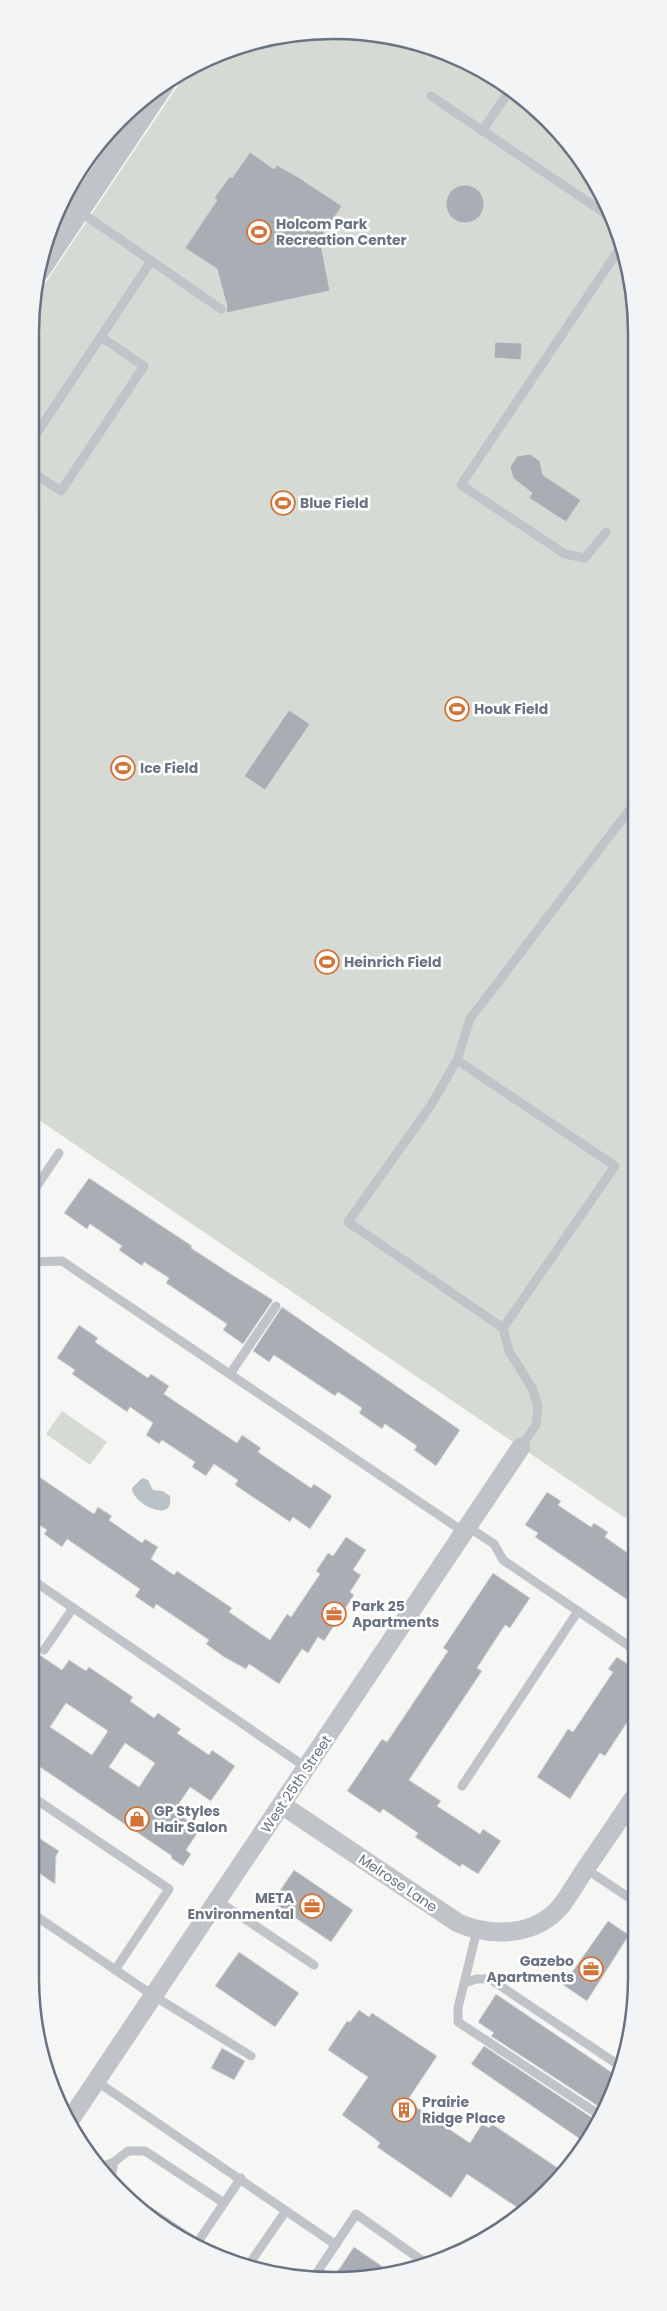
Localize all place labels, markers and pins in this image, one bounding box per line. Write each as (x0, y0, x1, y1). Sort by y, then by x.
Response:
place label: Holcom Park Recreation Center (276, 214, 407, 250)
sports icon: Holcom Park Recreation Center (246, 219, 272, 245)
sports icon: Blue Field (270, 490, 296, 516)
place label: Blue Field (300, 493, 368, 513)
sports icon: Houk Field (444, 696, 470, 722)
place label: Houk Field (474, 699, 548, 719)
sports icon: Ice Field (110, 755, 136, 781)
place label: Ice Field (140, 758, 198, 778)
sports icon: Heinrich Field (314, 949, 340, 975)
place label: Heinrich Field (344, 952, 441, 972)
place label: Park 25 Apartments (352, 1596, 440, 1632)
office icon: Park 25 Apartments (321, 1601, 347, 1627)
place label: GP Styles Hair Salon (154, 1801, 227, 1837)
shop icon: GP Styles Hair Salon (124, 1806, 150, 1832)
place label: META Environmental (188, 1888, 295, 1924)
office icon: META Environmental (299, 1893, 325, 1919)
place label: Gazebo Apartments (487, 1951, 574, 1987)
office icon: Gazebo Apartments (578, 1956, 604, 1982)
place label: Prairie Ridge Place (422, 2092, 506, 2128)
building icon: Prairie Ridge Place (391, 2097, 417, 2123)

